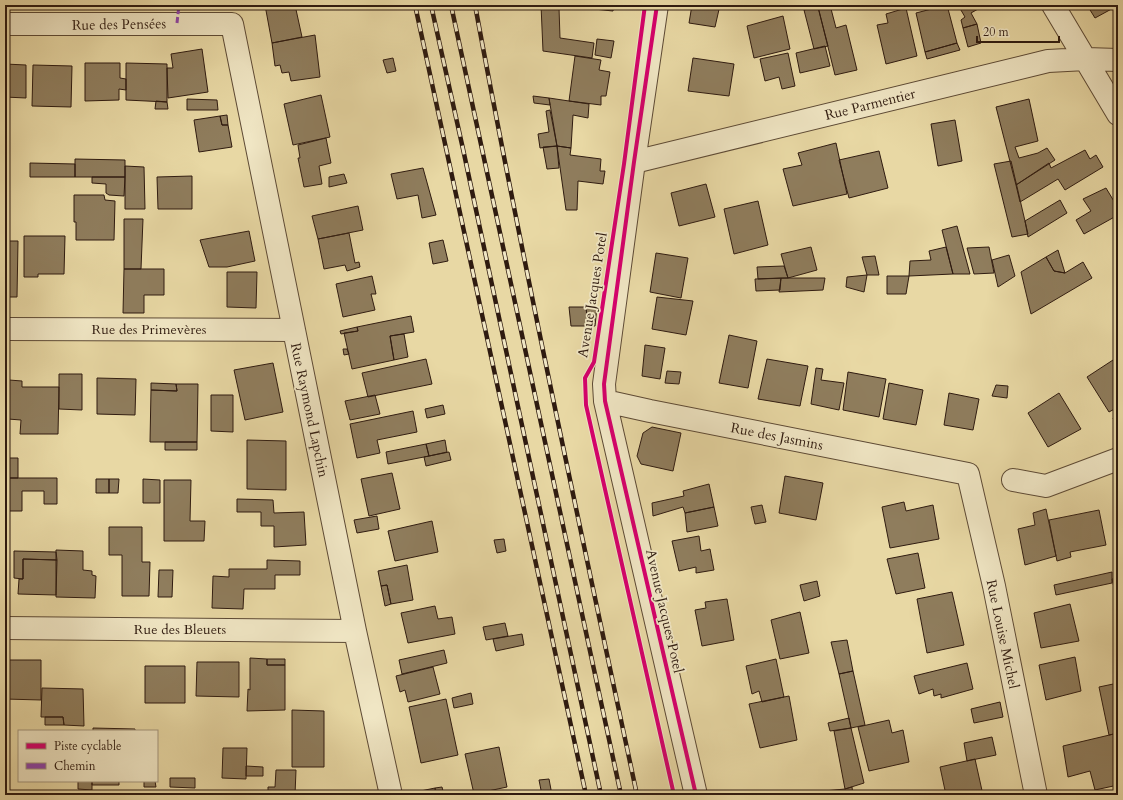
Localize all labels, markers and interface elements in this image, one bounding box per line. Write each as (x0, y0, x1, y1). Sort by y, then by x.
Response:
street label: Rue des Pensées (72, 14, 167, 35)
scale bar (977, 18, 1059, 44)
text: 20 m (983, 24, 1010, 40)
street label: Rue Parmentier (823, 84, 918, 125)
street label: Avenue Jacques Potel (573, 231, 612, 359)
street label: Rue des Primevères (92, 320, 207, 339)
street label: Rue Raymond Lapchin (286, 341, 333, 479)
street label: Rue des Jasmins (729, 418, 825, 455)
street label: Avenue Jacques Potel (641, 547, 688, 675)
street label: Rue Louise Michel (982, 578, 1023, 691)
street label: Rue des Bleuets (134, 620, 226, 639)
legend (18, 730, 158, 782)
text: Piste cyclable (54, 738, 121, 754)
text: Chemin (54, 758, 96, 774)

